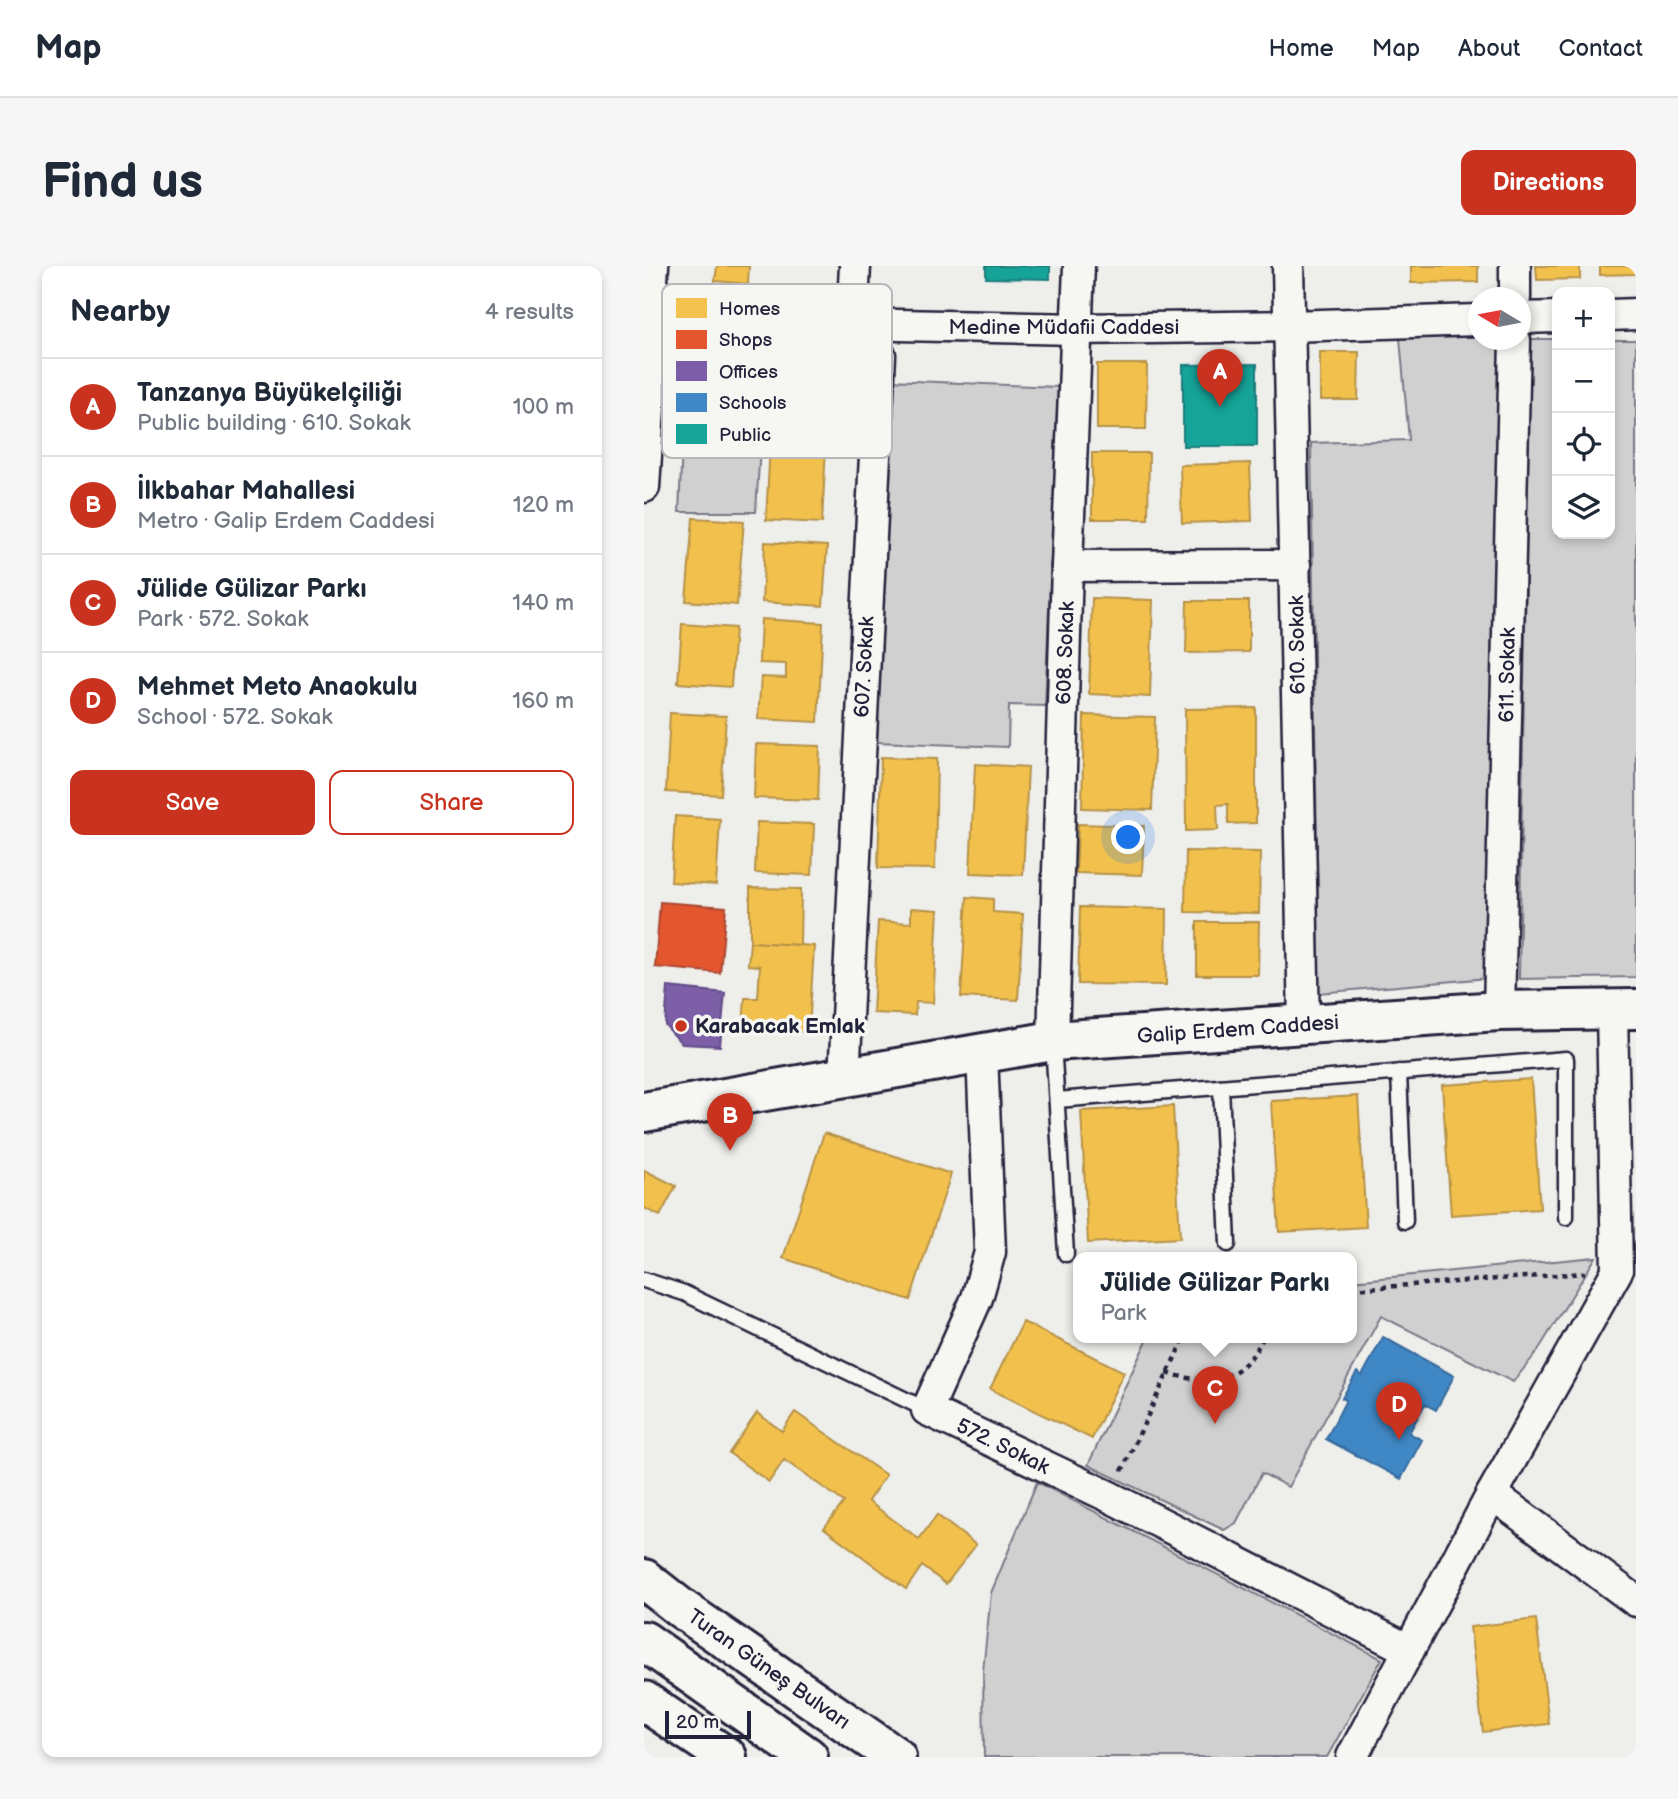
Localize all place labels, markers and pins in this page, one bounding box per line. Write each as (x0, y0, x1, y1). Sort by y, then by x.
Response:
pin: A (1197, 349, 1243, 407)
place label: Karabacak Emlak (695, 1014, 865, 1039)
marker: Karabacak Emlak (673, 1018, 689, 1034)
pin: B (707, 1093, 753, 1151)
pin: C (1192, 1366, 1238, 1424)
pin: D (1376, 1382, 1422, 1440)

